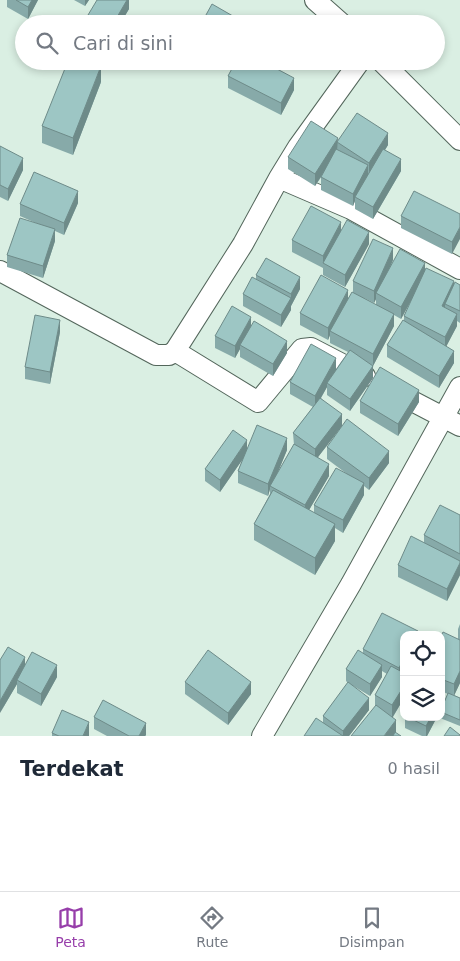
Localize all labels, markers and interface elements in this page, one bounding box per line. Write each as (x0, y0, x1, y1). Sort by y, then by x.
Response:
search box (15, 15, 445, 70)
icon: search (33, 29, 61, 57)
text: Cari di sini (73, 32, 173, 54)
map controls (400, 631, 445, 721)
button: locate (400, 631, 445, 676)
button: layers (400, 676, 445, 721)
text: Terdekat (20, 757, 124, 781)
text: 0 hasil (388, 759, 440, 778)
tab: Peta (55, 904, 86, 950)
tab: Rute (196, 904, 228, 950)
tab: Disimpan (339, 904, 405, 950)

